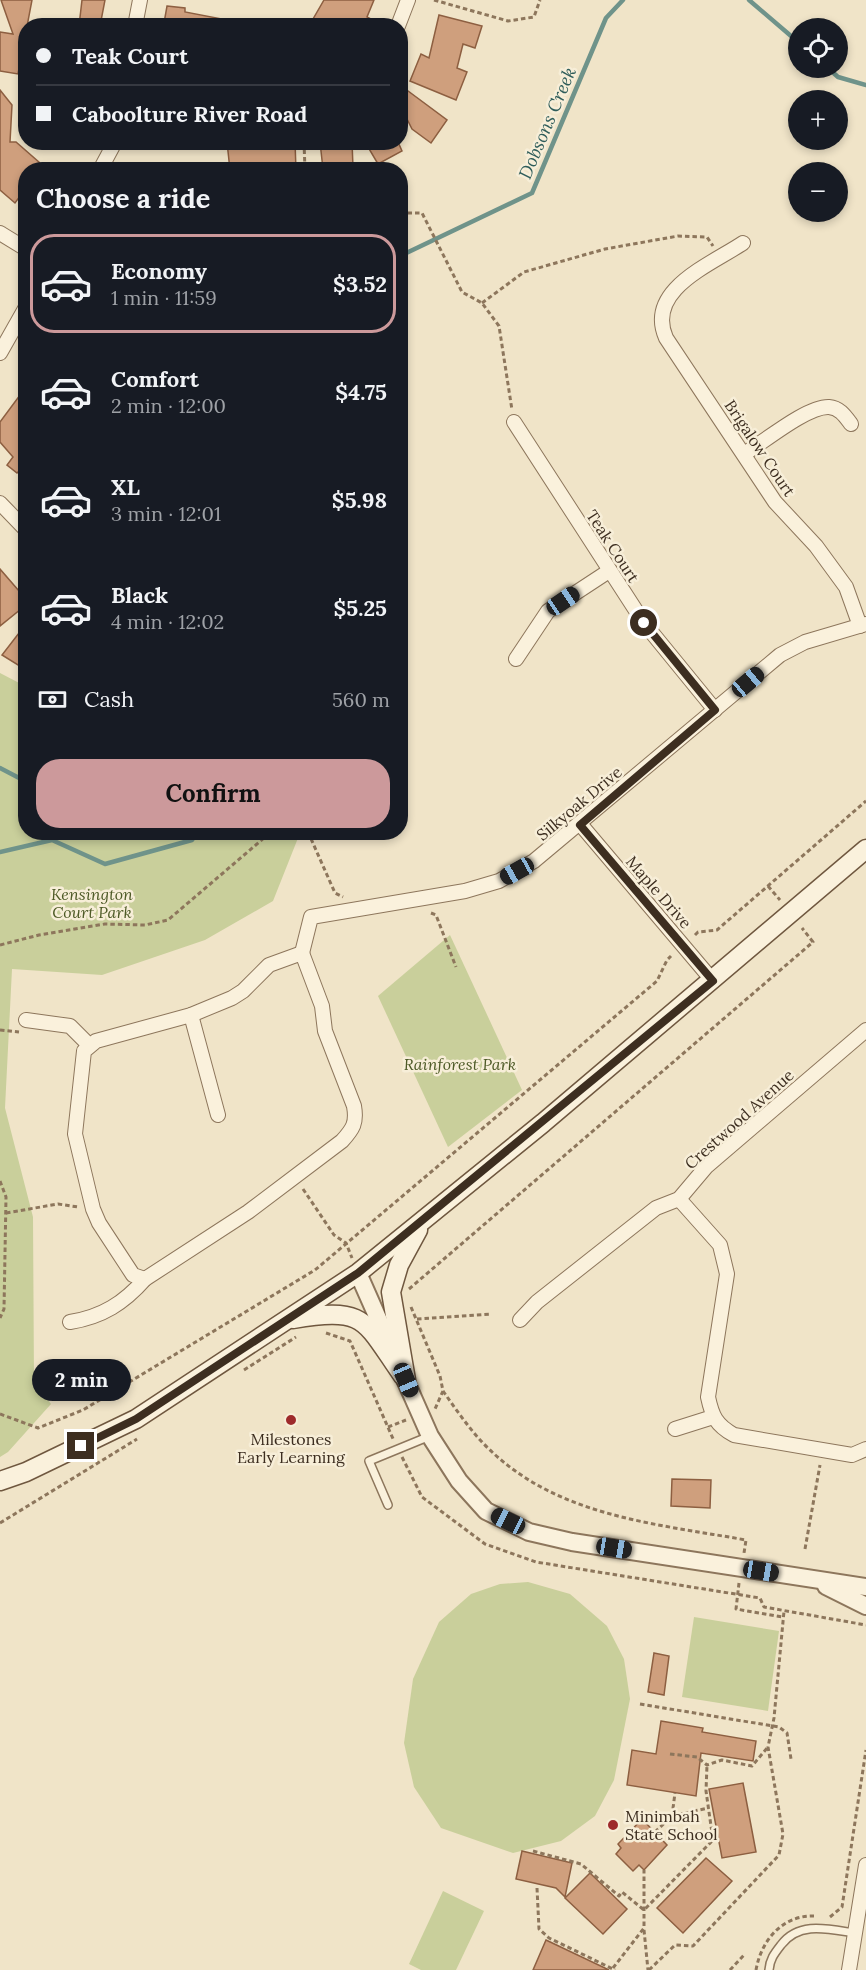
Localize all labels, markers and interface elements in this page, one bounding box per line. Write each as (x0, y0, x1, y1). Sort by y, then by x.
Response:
map controls (788, 18, 848, 222)
button: locate (788, 18, 848, 78)
text: Teak Court (72, 42, 188, 70)
water label: Dobsons Creek (513, 64, 581, 182)
button: + (788, 90, 848, 150)
text: Caboolture River Road (72, 100, 307, 128)
button: − (788, 162, 848, 222)
text: Choose a ride (36, 181, 210, 215)
icon: car (39, 257, 93, 311)
text: Economy (111, 257, 207, 285)
text: $3.52 (333, 270, 387, 298)
text: 1 min · 11:59 (111, 285, 217, 310)
icon: car (39, 365, 93, 419)
text: Comfort (111, 365, 199, 393)
text: $4.75 (335, 378, 387, 406)
text: 2 min · 12:00 (111, 393, 226, 418)
street label: Brigalow Court (720, 396, 800, 501)
icon: car (39, 473, 93, 527)
text: XL (111, 473, 140, 501)
text: $5.98 (332, 486, 387, 514)
text: 3 min · 12:01 (111, 501, 221, 526)
street label: Teak Court (582, 506, 644, 587)
icon: car (39, 581, 93, 635)
text: Black (111, 581, 168, 609)
car (543, 583, 583, 619)
text: $5.25 (333, 594, 387, 622)
text: 4 min · 12:02 (111, 609, 224, 634)
route start (630, 609, 657, 636)
car (728, 664, 768, 700)
icon: cash (36, 683, 69, 716)
text: Cash (84, 685, 134, 713)
text: 560 m (332, 687, 390, 712)
button: Confirm (36, 759, 390, 828)
street label: Silkyoak Drive (532, 761, 626, 844)
street label: Maple Drive (622, 852, 696, 933)
car (497, 854, 537, 888)
park label: Kensington Court Park (51, 884, 133, 922)
park label: Rainforest Park (404, 1054, 516, 1074)
street label: Crestwood Avenue (680, 1065, 798, 1173)
callout: 2 min (32, 1359, 130, 1401)
car (391, 1360, 421, 1400)
text: 2 min (55, 1367, 108, 1392)
marker: Milestones Early Learning (284, 1413, 298, 1427)
place label: Milestones Early Learning (237, 1429, 346, 1467)
route end (67, 1432, 94, 1459)
car (488, 1505, 528, 1537)
car (595, 1536, 633, 1560)
car (742, 1559, 780, 1583)
place label: Minimbah State School (625, 1806, 718, 1844)
marker: Minimbah State School (606, 1818, 620, 1832)

